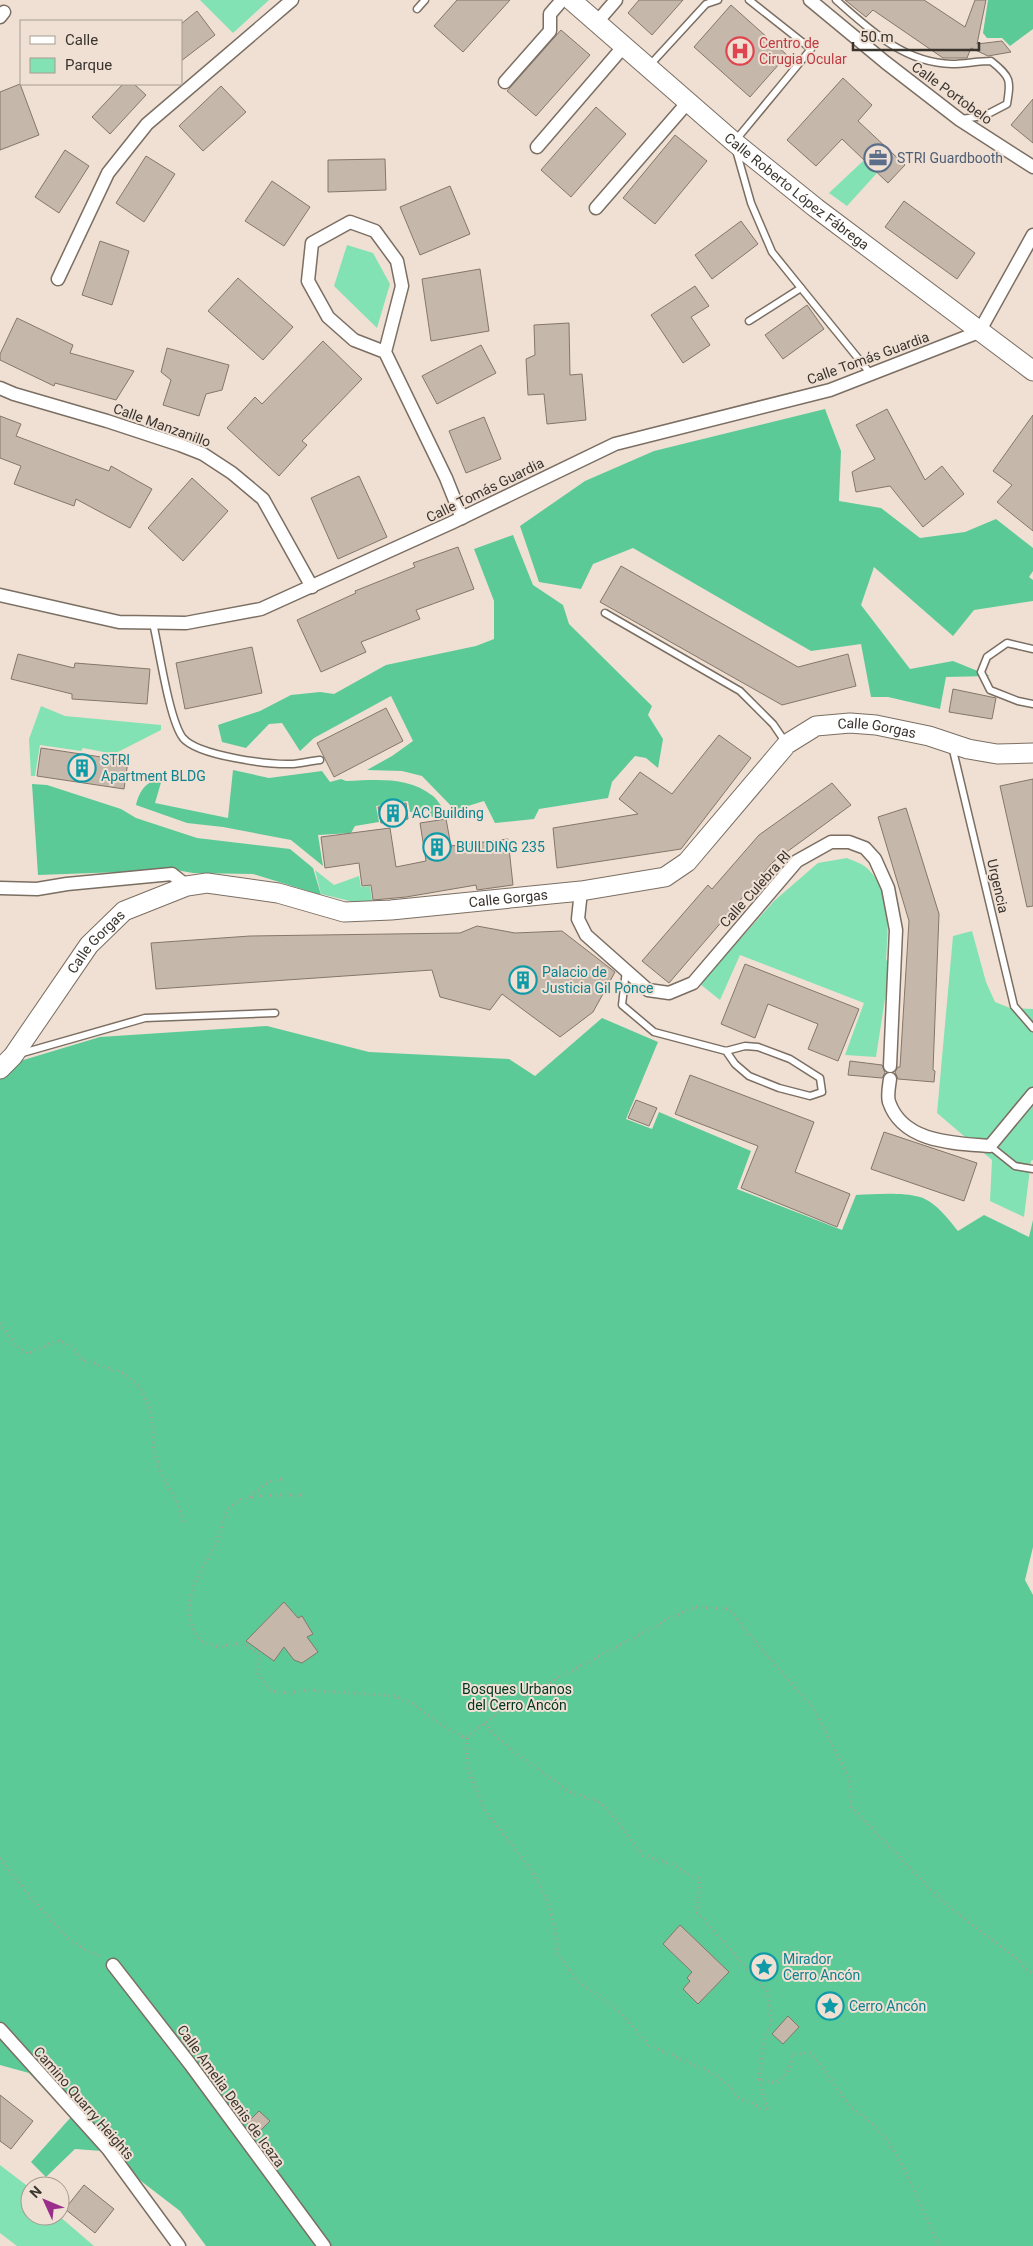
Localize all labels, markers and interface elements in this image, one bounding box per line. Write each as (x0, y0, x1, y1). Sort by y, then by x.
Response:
legend (20, 20, 182, 85)
scale bar (853, 20, 979, 52)
text: 50 m (860, 28, 894, 46)
text: Calle (65, 31, 98, 49)
place label: Centro de Cirugia Ocular (759, 35, 847, 67)
hospital icon: Centro de Cirugia Ocular (725, 36, 755, 66)
text: Parque (65, 56, 112, 74)
street label: Calle Portobelo (909, 59, 995, 127)
street label: Calle Roberto López Fábrega (721, 130, 872, 253)
office icon: STRI Guardbooth (863, 143, 893, 173)
place label: STRI Guardbooth (897, 150, 1003, 166)
street label: Calle Tomás Guardia (805, 328, 931, 388)
street label: Calle Manzanillo (111, 400, 213, 450)
street label: Calle Tomás Guardia (424, 455, 546, 525)
street label: Calle Gorgas (837, 715, 918, 741)
place label: STRI Apartment BLDG (101, 752, 206, 784)
building icon: STRI Apartment BLDG (67, 753, 97, 783)
building icon: AC Building (378, 798, 408, 828)
place label: AC Building (412, 805, 484, 821)
building icon: BUILDING 235 (422, 832, 452, 862)
place label: BUILDING 235 (456, 839, 545, 855)
street label: Calle Culebra Rl (716, 847, 794, 931)
street label: Urgencia (984, 857, 1012, 915)
street label: Calle Gorgas (468, 886, 549, 910)
street label: Calle Gorgas (64, 907, 128, 976)
place label: Palacio de Justicia Gil Ponce (542, 964, 654, 996)
building icon: Palacio de Justicia Gil Ponce (508, 965, 538, 995)
park label: Bosques Urbanos del Cerro Ancón (462, 1681, 572, 1713)
place label: Mirador Cerro Ancón (783, 1951, 860, 1983)
place icon: Mirador Cerro Ancón (749, 1952, 779, 1982)
place icon: Cerro Ancón (815, 1991, 845, 2021)
place label: Cerro Ancón (849, 1998, 926, 2014)
street label: Calle Amelia Denis de Icaza (174, 2022, 288, 2170)
street label: Camino Quarry Heights (31, 2043, 137, 2163)
north arrow (20, 2176, 70, 2226)
text: N (26, 2183, 45, 2201)

